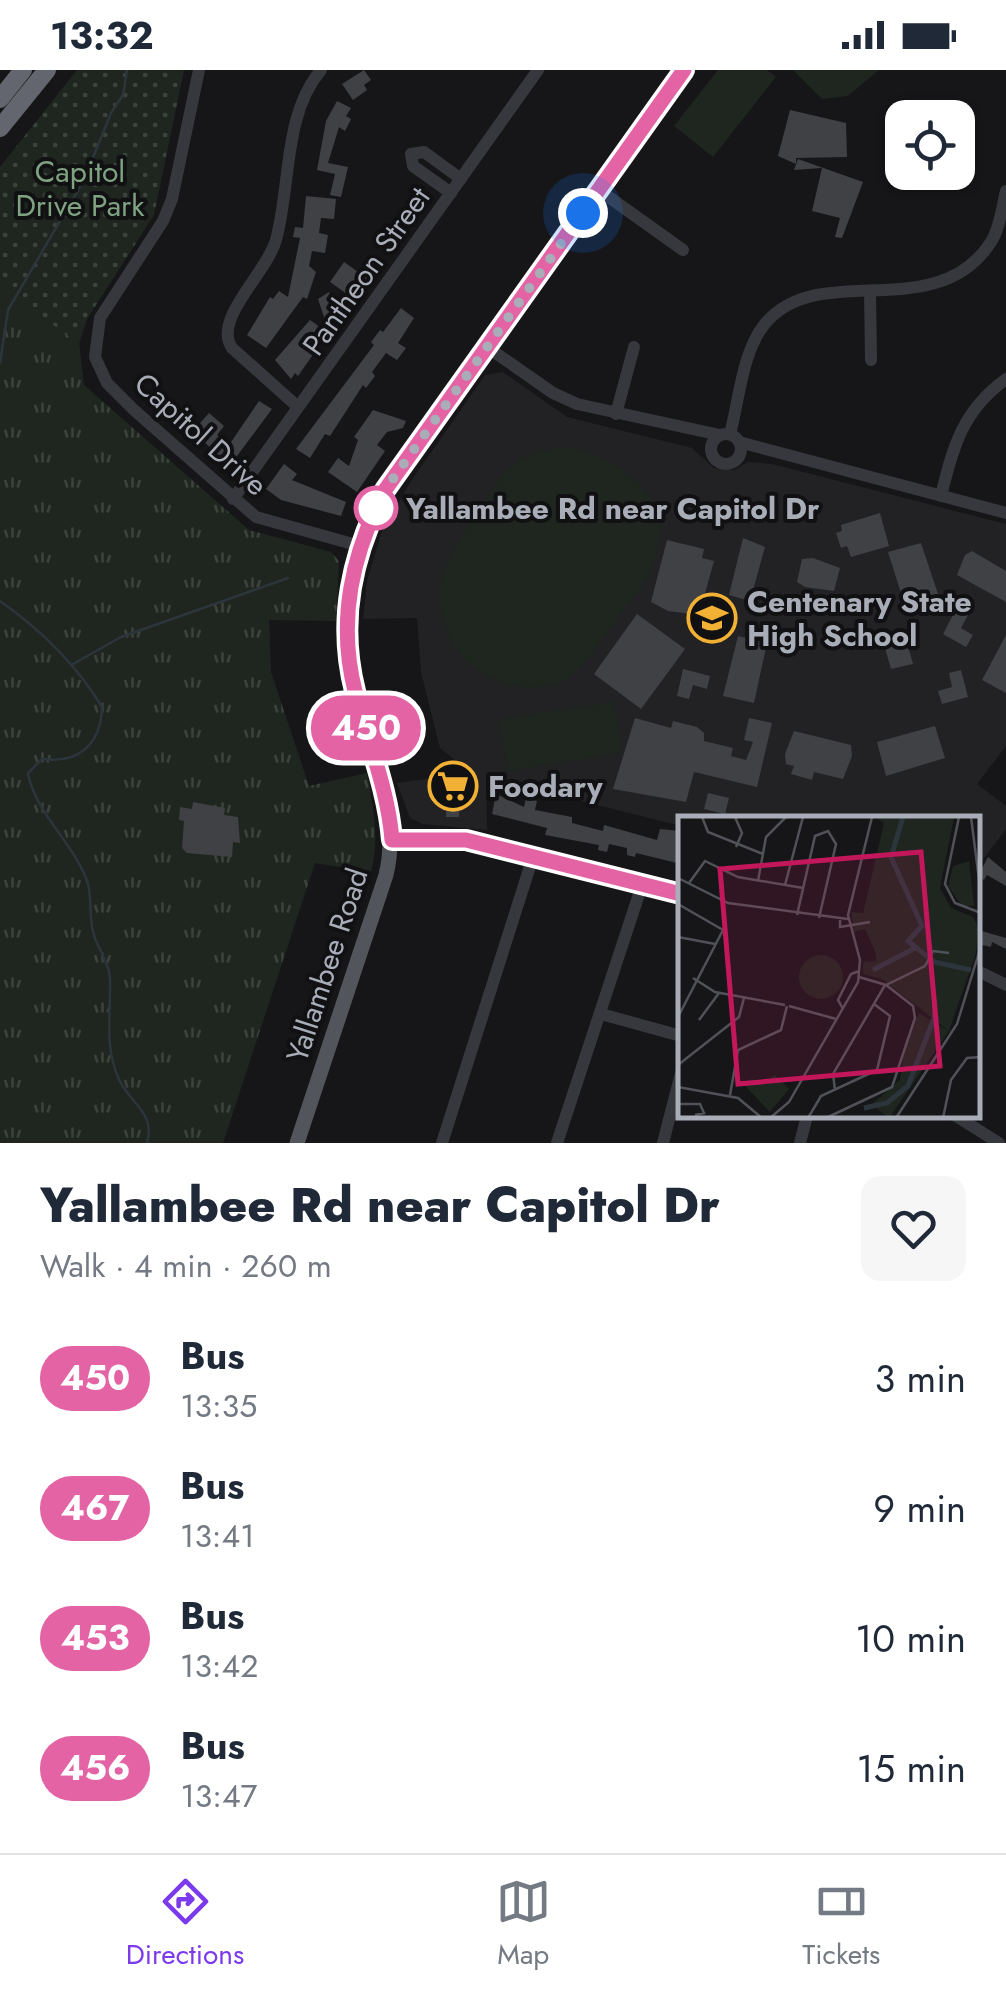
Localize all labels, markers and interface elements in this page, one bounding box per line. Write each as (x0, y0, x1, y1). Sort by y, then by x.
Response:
text: 13:32 (50, 8, 154, 63)
map controls (885, 100, 975, 190)
button: locate (885, 100, 975, 190)
park label: Capitol Drive Park (15, 150, 145, 227)
street label: Pantheon Street (292, 177, 441, 364)
your location (558, 188, 608, 238)
street label: Capitol Drive (125, 362, 277, 506)
marker: Yallambee Rd near Capitol Dr (355, 487, 397, 529)
place label: Yallambee Rd near Capitol Dr (405, 487, 820, 530)
place label: Centenary State High School (747, 580, 972, 657)
school or university icon: Centenary State High School (686, 592, 738, 644)
line badge: 450 (308, 696, 424, 760)
text: 450 (331, 703, 401, 753)
supermarket icon: Foodary (427, 760, 479, 812)
place label: Foodary (488, 765, 603, 808)
inset map (678, 816, 981, 1118)
street label: Yallambee Road (275, 862, 379, 1068)
text: Yallambee Rd near Capitol Dr (40, 1171, 720, 1240)
button: heart (861, 1176, 966, 1281)
text: Walk · 4 min · 260 m (40, 1243, 332, 1289)
text: Bus (180, 1328, 245, 1383)
text: 3 min (874, 1351, 966, 1406)
text: 450 (60, 1353, 130, 1403)
text: 13:35 (180, 1383, 257, 1429)
text: Bus (180, 1458, 244, 1513)
text: 9 min (873, 1481, 966, 1536)
text: 467 (61, 1483, 129, 1533)
text: 13:41 (180, 1513, 255, 1559)
text: Bus (180, 1588, 244, 1643)
text: 10 min (855, 1611, 966, 1666)
text: 453 (61, 1613, 129, 1663)
text: 13:42 (180, 1643, 258, 1689)
text: Bus (180, 1718, 245, 1773)
text: 15 min (857, 1741, 966, 1796)
text: 456 (60, 1743, 130, 1793)
text: 13:47 (180, 1773, 257, 1819)
tab: Directions (126, 1874, 244, 1975)
tab: Map (496, 1874, 551, 1975)
tab: Tickets (802, 1874, 880, 1975)

